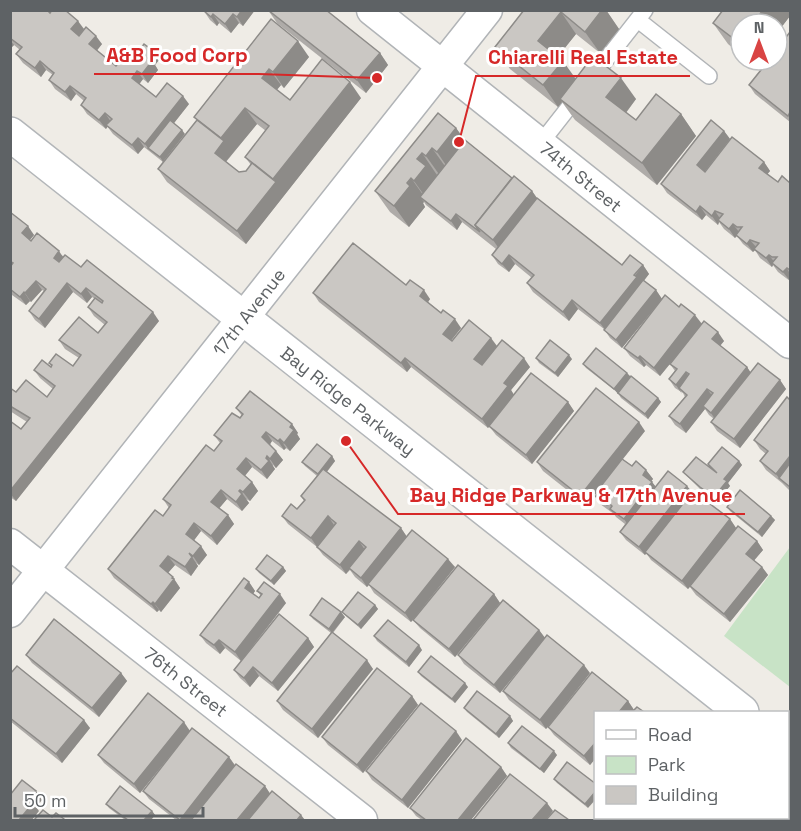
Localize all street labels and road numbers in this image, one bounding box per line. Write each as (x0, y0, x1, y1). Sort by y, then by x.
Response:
street label: 74th Street (535, 137, 627, 217)
street label: 17th Avenue (208, 264, 290, 360)
street label: Bay Ridge Parkway (276, 341, 420, 461)
street label: 76th Street (140, 642, 232, 722)

